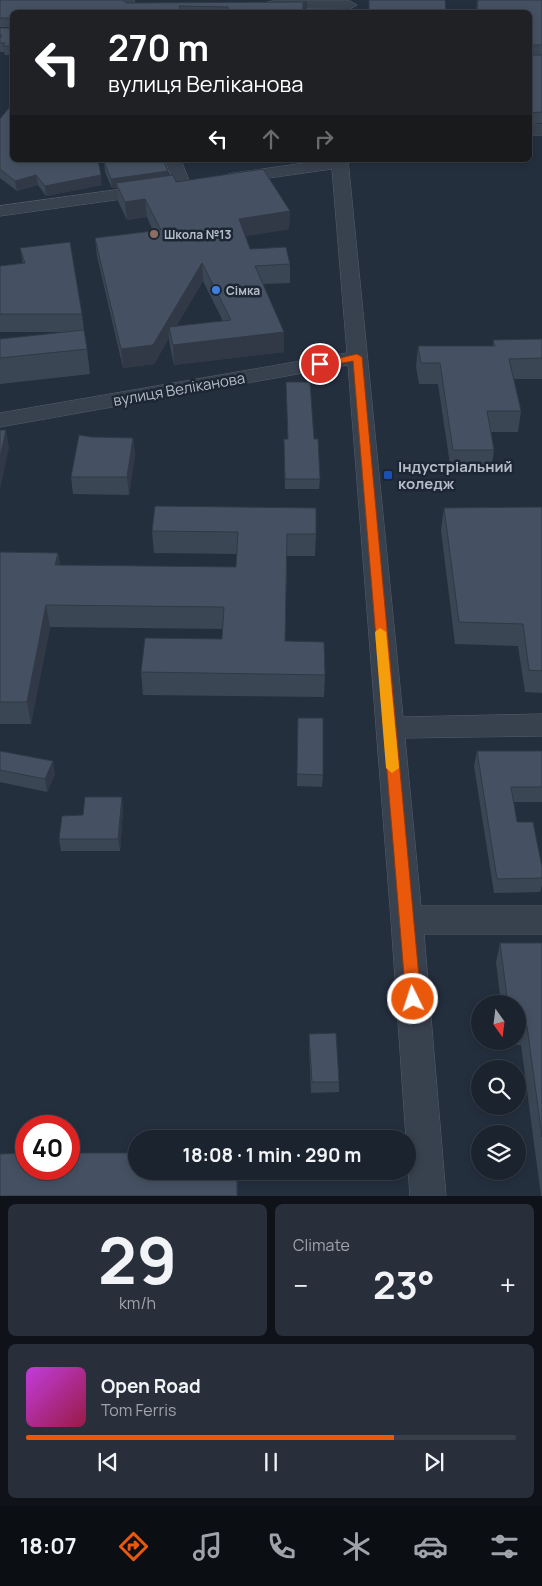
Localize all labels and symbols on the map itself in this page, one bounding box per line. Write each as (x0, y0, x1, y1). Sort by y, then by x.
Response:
place label: Школа №13 (164, 226, 232, 243)
marker: Школа №13 (148, 228, 160, 240)
place label: Сімка (226, 282, 260, 299)
marker: Сімка (210, 284, 222, 296)
pin (299, 343, 341, 385)
street label: вулиця Веліканова (112, 367, 246, 411)
place label: Індустріальний коледж (398, 456, 513, 494)
marker: Індустріальний коледж (382, 469, 394, 481)
position arrow (386, 972, 438, 1024)
north arrow (471, 995, 526, 1050)
speed limit sign: 40 (15, 1115, 80, 1180)

